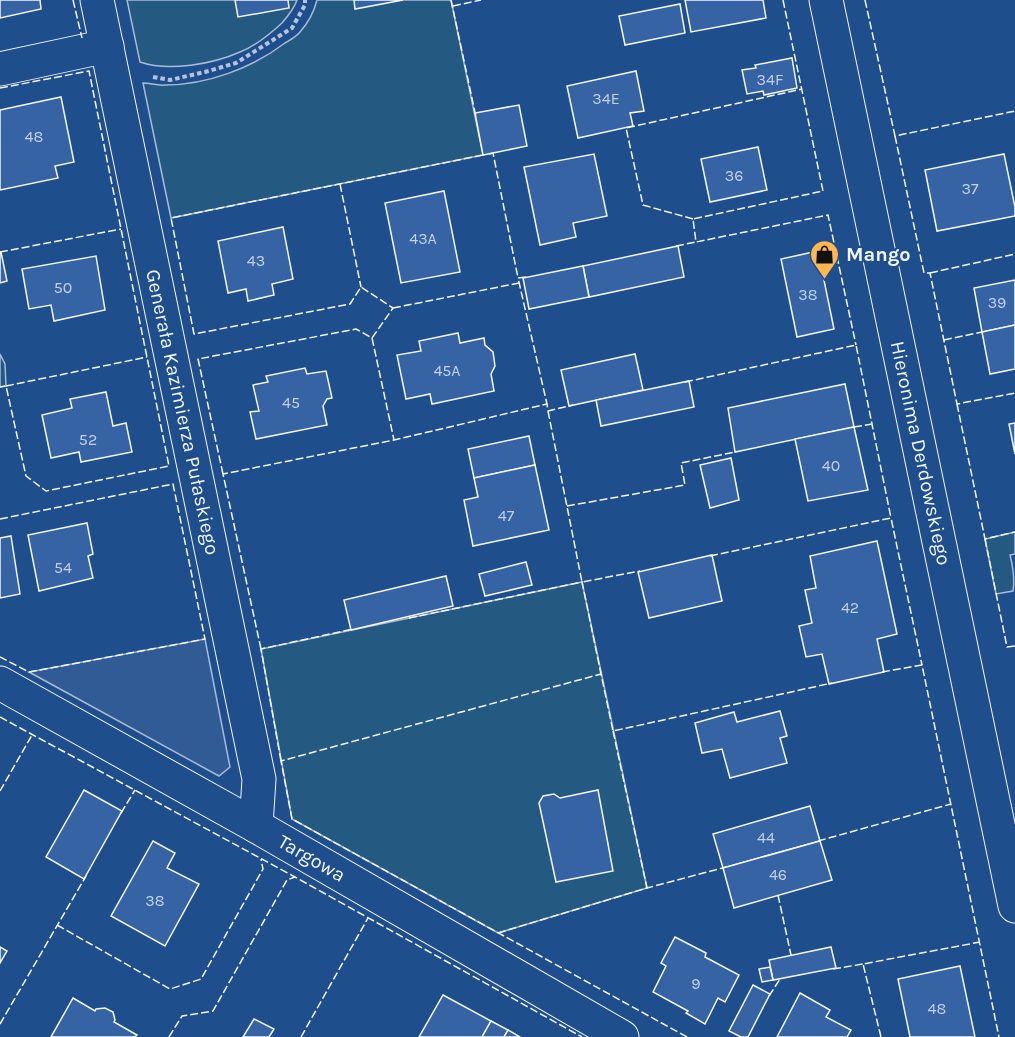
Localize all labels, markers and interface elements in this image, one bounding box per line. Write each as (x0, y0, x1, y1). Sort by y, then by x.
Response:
house number: 34F (757, 70, 783, 89)
house number: 34E (592, 89, 620, 108)
house number: 48 (25, 127, 43, 146)
house number: 36 (725, 166, 743, 185)
house number: 37 (962, 179, 979, 198)
house number: 43A (409, 229, 437, 248)
shop icon: Mango (809, 238, 841, 280)
place label: Mango (846, 243, 911, 266)
house number: 43 (247, 251, 265, 270)
street label: Generała Kazimierza Pułaskiego (141, 267, 224, 557)
house number: 50 (54, 278, 72, 297)
house number: 38 (798, 285, 818, 304)
house number: 39 (988, 293, 1006, 312)
street label: Hieronima Derdowskiego (886, 339, 956, 567)
house number: 45A (433, 361, 461, 380)
house number: 45 (282, 393, 300, 412)
house number: 52 (79, 430, 97, 449)
house number: 40 (822, 456, 840, 475)
house number: 47 (498, 506, 515, 525)
house number: 54 (54, 558, 72, 577)
house number: 42 (841, 598, 859, 617)
house number: 44 (757, 828, 775, 847)
street label: Targowa (274, 830, 350, 887)
house number: 46 (769, 865, 787, 884)
house number: 38 (145, 891, 165, 910)
house number: 9 (691, 974, 701, 993)
house number: 48 (928, 999, 946, 1018)

